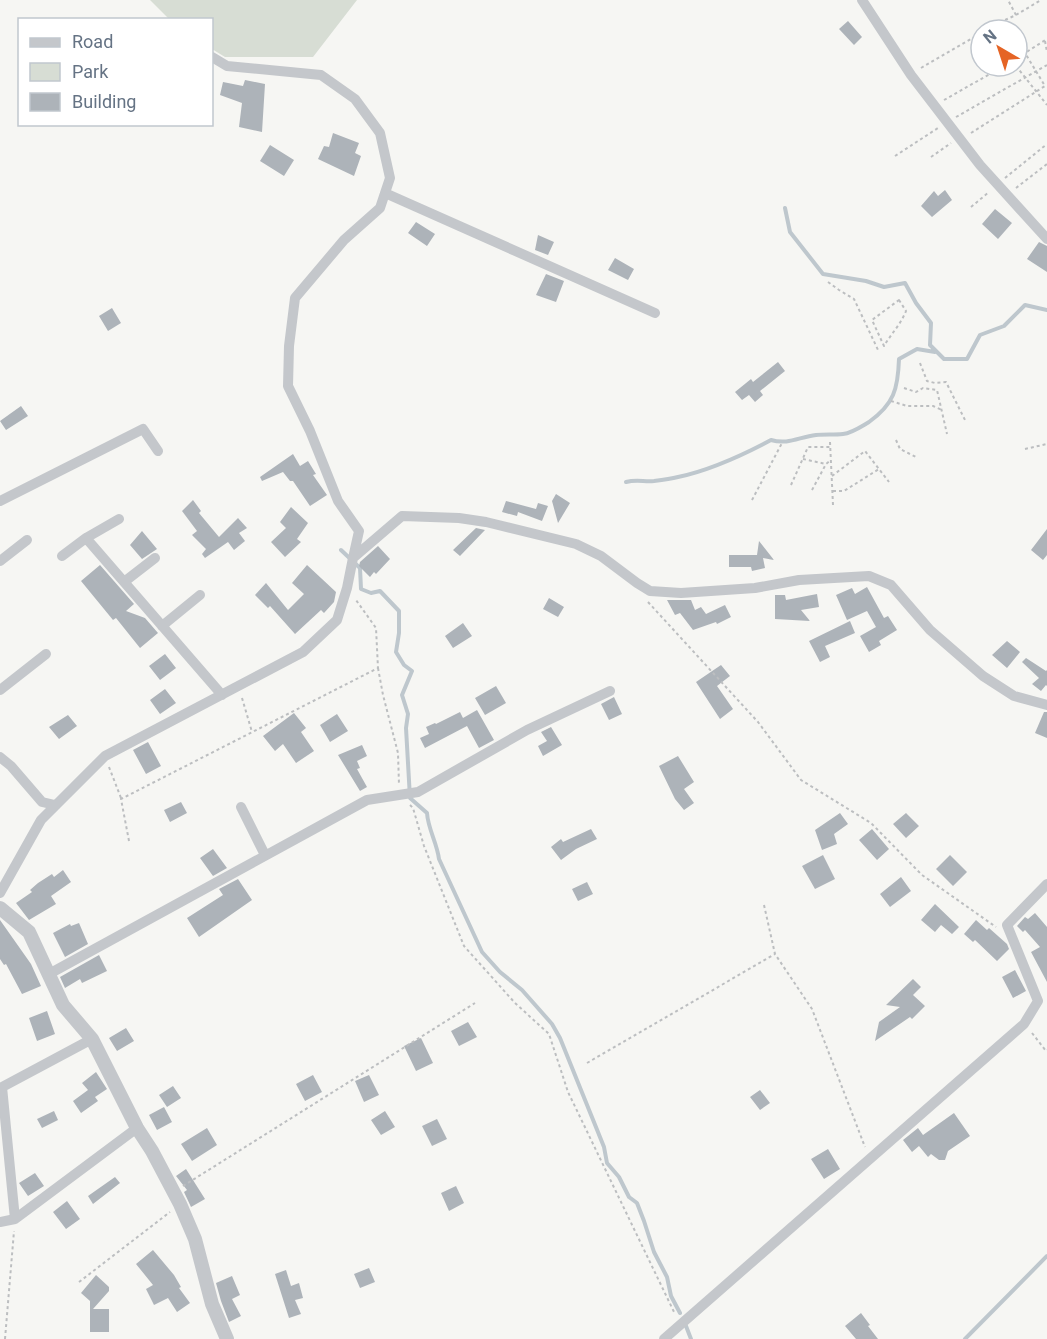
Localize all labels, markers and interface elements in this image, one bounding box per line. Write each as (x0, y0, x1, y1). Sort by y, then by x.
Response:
legend (18, 18, 213, 126)
north arrow (969, 18, 1029, 78)
text: N (980, 26, 1000, 48)
text: Road (72, 31, 113, 52)
text: Park (72, 61, 109, 82)
text: Building (72, 91, 136, 112)

